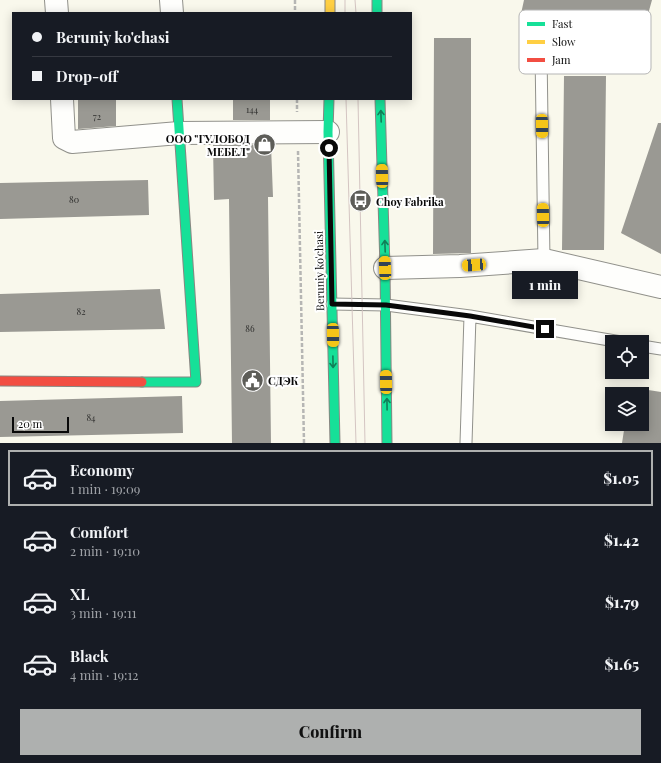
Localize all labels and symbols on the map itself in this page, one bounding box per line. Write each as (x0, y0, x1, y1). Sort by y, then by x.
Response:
legend (519, 10, 651, 74)
text: Fast (552, 16, 572, 31)
text: Slow (552, 34, 576, 49)
text: Jam (551, 52, 571, 67)
house number: 144 (246, 103, 259, 115)
house number: 72 (93, 110, 101, 122)
one-way arrow (377, 110, 384, 123)
car (536, 114, 548, 138)
place label: ООО "ГУЛОБОД МЕБЕЛ" (166, 131, 251, 159)
shop icon: ООО "ГУЛОБОД МЕБЕЛ" (252, 131, 278, 157)
route start (320, 139, 338, 157)
car (376, 164, 388, 188)
bus stop icon: Choy Fabrika (347, 188, 373, 214)
house number: 80 (69, 193, 79, 205)
place label: Choy Fabrika (376, 194, 444, 209)
car (537, 203, 549, 227)
street label: Beruniy ko'chasi (311, 231, 327, 311)
one-way arrow (381, 240, 388, 253)
car (379, 256, 391, 280)
car (462, 258, 486, 272)
callout: 1 min (512, 271, 578, 299)
house number: 82 (77, 305, 86, 317)
route end (536, 320, 554, 338)
house number: 86 (245, 322, 255, 334)
car (327, 323, 339, 347)
one-way arrow (330, 355, 337, 368)
public building icon: СДЭК (240, 367, 266, 393)
car (380, 370, 392, 394)
place label: СДЭК (268, 373, 299, 388)
one-way arrow (383, 398, 391, 411)
house number: 84 (86, 411, 96, 423)
scale bar (12, 415, 69, 434)

